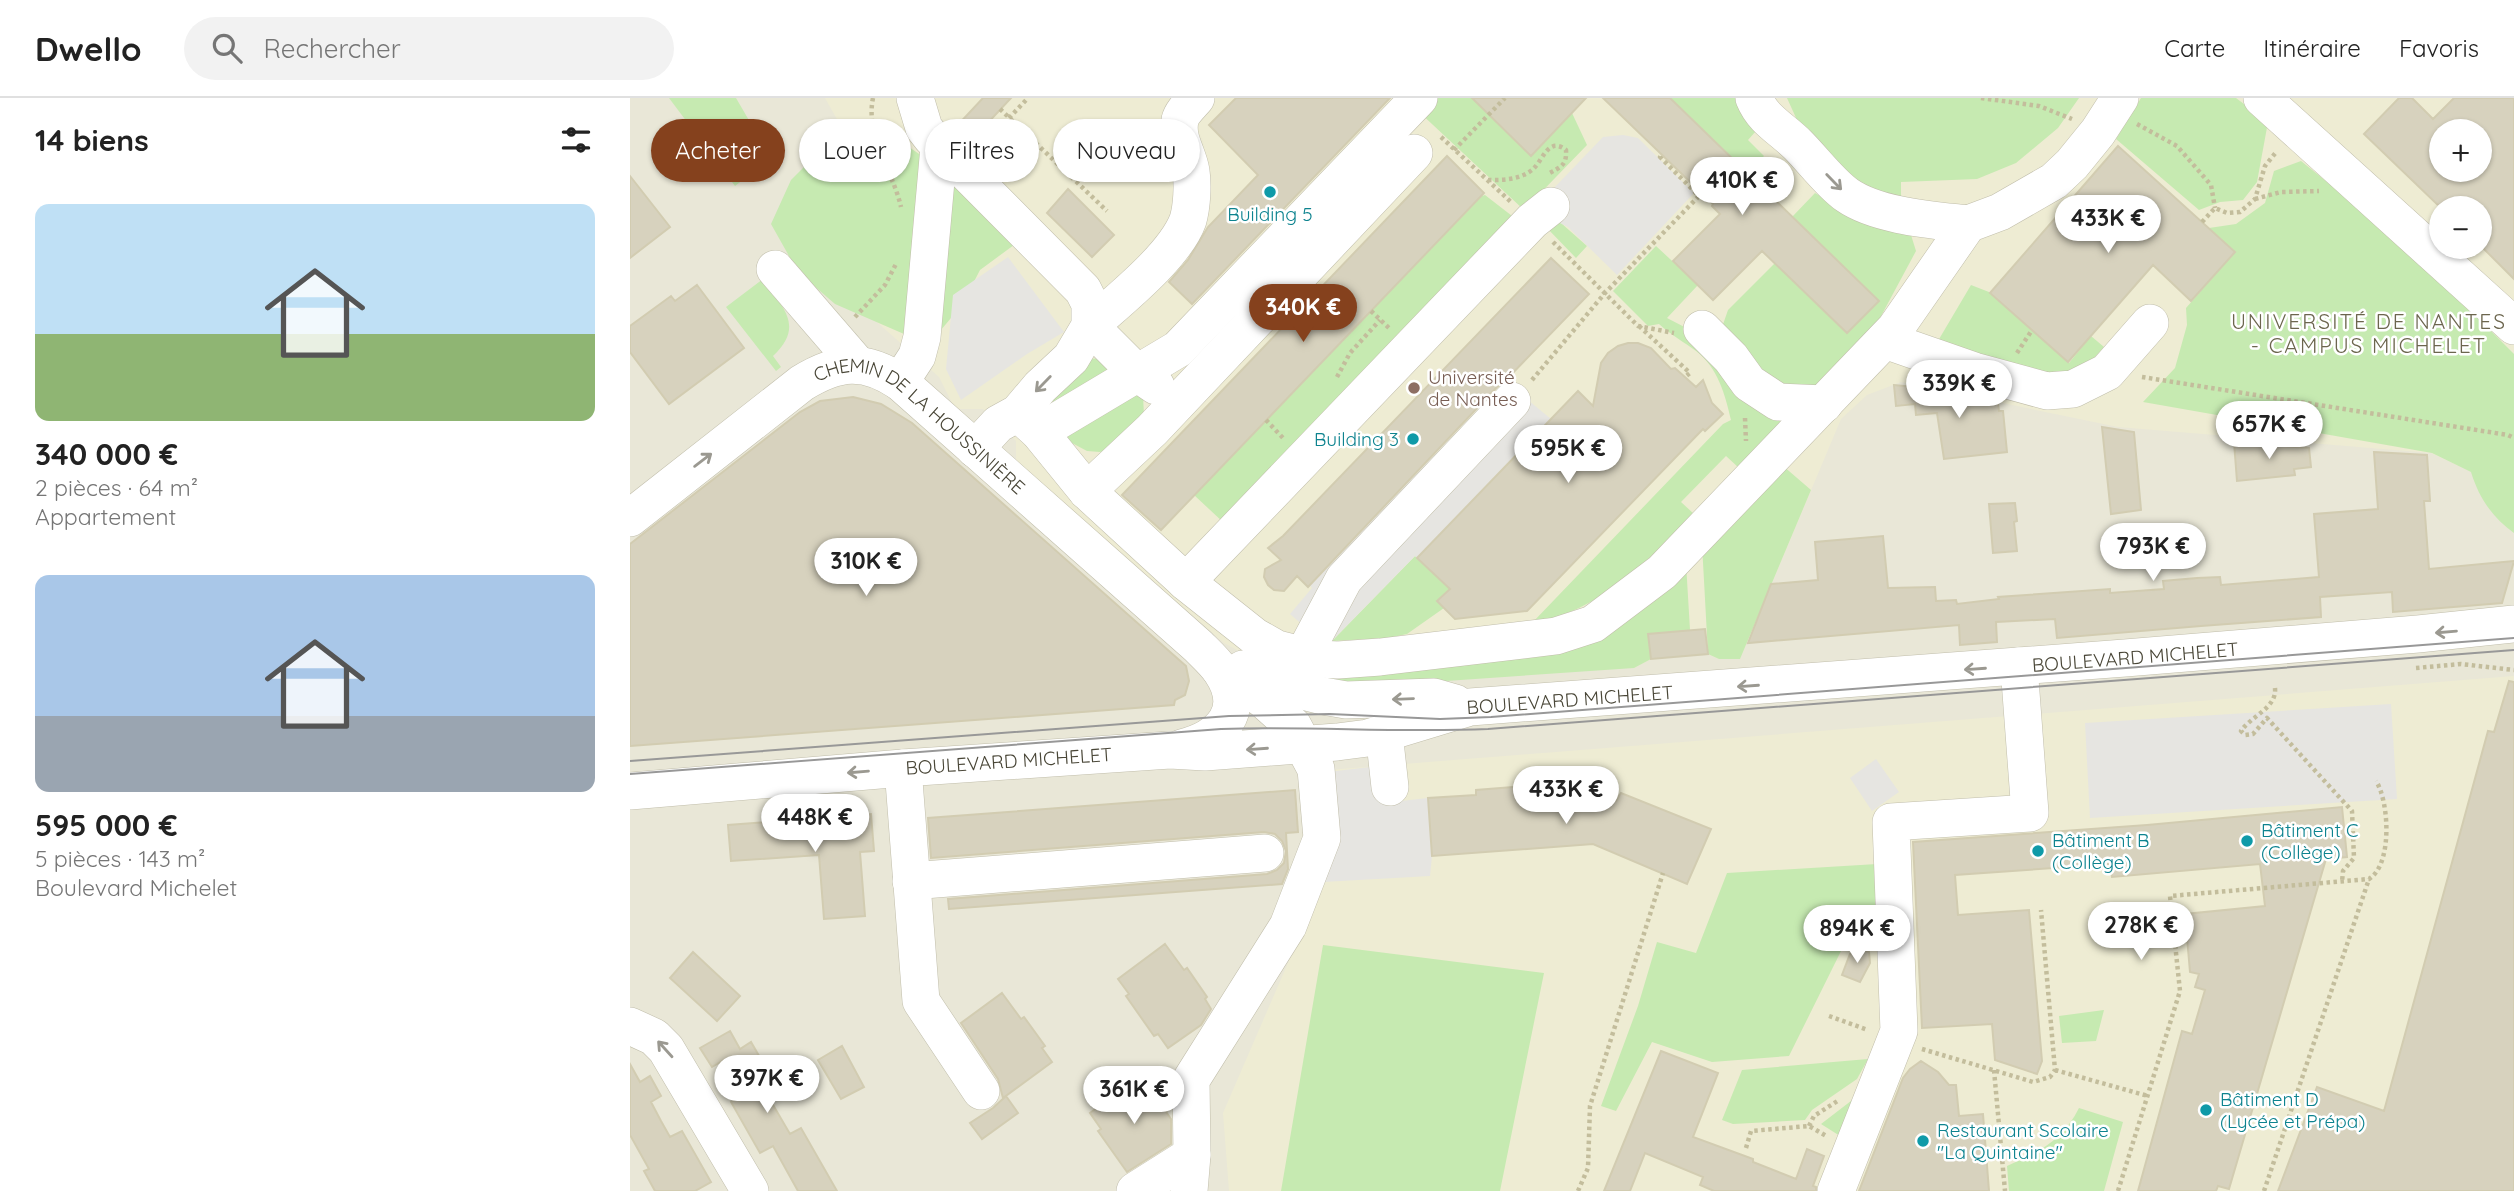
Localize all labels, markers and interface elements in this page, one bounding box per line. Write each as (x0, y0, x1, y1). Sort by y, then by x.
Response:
search box (184, 17, 674, 80)
text: Dwello (35, 28, 142, 69)
icon: search (208, 29, 246, 67)
text: Rechercher (264, 32, 401, 65)
text: Carte (2164, 33, 2225, 63)
text: Itinéraire (2263, 33, 2361, 63)
text: Favoris (2399, 33, 2479, 63)
chip: Acheter (651, 119, 785, 182)
chip: Louer (799, 119, 911, 182)
chip: Filtres (925, 119, 1039, 182)
chip: Nouveau (1053, 119, 1200, 182)
map controls (2429, 119, 2492, 259)
button: + (2429, 119, 2492, 182)
text: 14 biens (35, 121, 149, 159)
icon: filters (557, 121, 595, 159)
pin: 410K € (1685, 158, 1799, 217)
text: 410K € (1706, 165, 1778, 194)
one-way arrow (1826, 173, 1843, 190)
marker: Building 5 (1262, 184, 1278, 200)
pin: 433K € (2051, 195, 2165, 255)
button: − (2429, 196, 2492, 259)
place label: Building 5 (1227, 202, 1313, 226)
text: 433K € (2071, 203, 2145, 232)
icon: home (252, 250, 378, 376)
pin: 340K € (1246, 285, 1360, 344)
text: 340K € (1265, 292, 1341, 321)
district label: UNIVERSITÉ DE NANTES - CAMPUS MICHELET (2231, 308, 2507, 358)
street label: CHEMIN DE LA HOUSSINIÈRE (809, 353, 1030, 499)
pin: 339K € (1902, 360, 2016, 420)
place label: Université de Nantes (1428, 365, 1518, 411)
text: 339K € (1922, 368, 1996, 397)
one-way arrow (1035, 376, 1052, 393)
marker: Université de Nantes (1406, 380, 1422, 396)
pin: 657K € (2212, 402, 2326, 461)
text: 657K € (2232, 409, 2306, 438)
pin: 595K € (1511, 426, 1625, 485)
place label: Building 3 (1314, 427, 1399, 451)
marker: Building 3 (1405, 431, 1421, 447)
text: 595K € (1530, 433, 1606, 462)
text: 340 000 € (35, 435, 178, 473)
one-way arrow (693, 453, 711, 468)
text: 2 pièces · 64 m² (35, 473, 198, 502)
text: Appartement (35, 502, 176, 531)
pin: 793K € (2096, 524, 2210, 583)
text: 793K € (2116, 531, 2190, 560)
pin: 310K € (809, 538, 923, 598)
text: 310K € (830, 546, 902, 575)
icon: home (252, 621, 378, 747)
one-way arrow (2436, 625, 2458, 638)
street label: BOULEVARD MICHELET (2031, 637, 2239, 677)
one-way arrow (1965, 663, 1987, 676)
street label: BOULEVARD MICHELET (1466, 680, 1674, 719)
one-way arrow (1738, 680, 1760, 693)
one-way arrow (1392, 693, 1415, 706)
street label: BOULEVARD MICHELET (905, 742, 1113, 780)
one-way arrow (1246, 742, 1269, 755)
one-way arrow (847, 766, 870, 779)
pin: 433K € (1509, 766, 1623, 826)
text: 433K € (1529, 774, 1603, 803)
pin: 448K € (758, 794, 872, 854)
text: 448K € (777, 802, 853, 831)
text: 595 000 € (35, 806, 177, 844)
place label: Bâtiment C (Collège) (2261, 818, 2358, 864)
place label: Bâtiment B (Collège) (2052, 828, 2149, 874)
marker: Bâtiment C (Collège) (2239, 833, 2255, 849)
marker: Bâtiment B (Collège) (2030, 843, 2046, 859)
text: 5 pièces · 143 m² (35, 844, 205, 873)
text: Boulevard Michelet (35, 873, 237, 902)
pin: 278K € (2084, 902, 2198, 962)
pin: 894K € (1800, 906, 1914, 965)
text: 278K € (2104, 910, 2178, 939)
text: 894K € (1819, 913, 1895, 942)
one-way arrow (656, 1041, 673, 1058)
pin: 397K € (710, 1056, 824, 1115)
text: 397K € (730, 1063, 804, 1092)
pin: 361K € (1077, 1066, 1191, 1126)
text: 361K € (1099, 1074, 1169, 1103)
place label: Bâtiment D (Lycée et Prépa) (2220, 1087, 2365, 1133)
marker: Bâtiment D (Lycée et Prépa) (2198, 1102, 2214, 1118)
place label: Restaurant Scolaire "La Quintaine" (1937, 1118, 2109, 1164)
marker: Restaurant Scolaire "La Quintaine" (1915, 1133, 1931, 1149)

